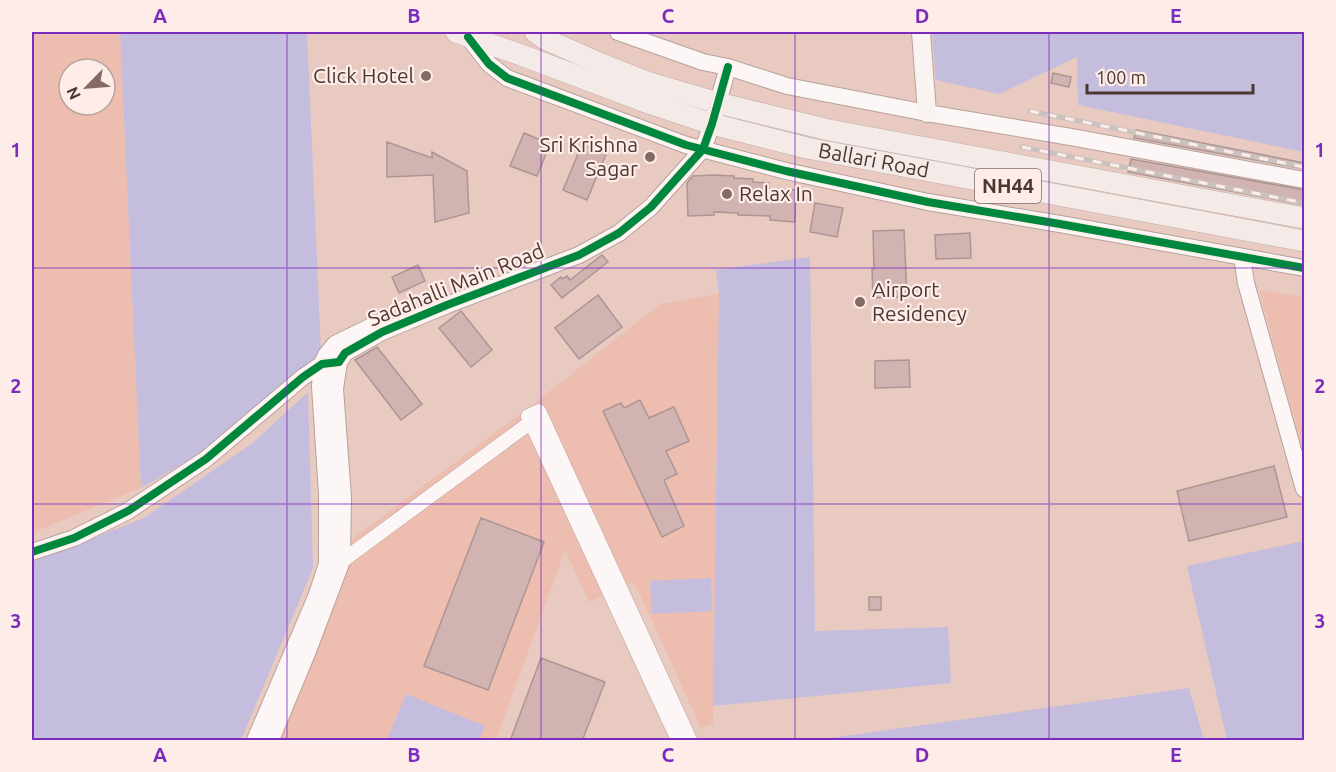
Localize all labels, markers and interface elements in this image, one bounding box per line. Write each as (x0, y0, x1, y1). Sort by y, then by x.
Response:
text: A (153, 4, 167, 27)
text: B (407, 4, 421, 27)
text: C (662, 4, 675, 27)
text: D (915, 4, 929, 27)
text: E (1170, 4, 1182, 27)
north arrow (57, 57, 117, 117)
scale bar (1087, 57, 1254, 95)
place label: Click Hotel (313, 63, 414, 87)
text: 100 m (1096, 67, 1146, 87)
marker: Click Hotel (419, 69, 433, 83)
text: N (63, 84, 84, 103)
place label: Sri Krishna Sagar (539, 132, 638, 180)
street label: Ballari Road (817, 137, 931, 182)
text: 1 (10, 138, 22, 161)
text: 1 (1314, 138, 1326, 161)
marker: Sri Krishna Sagar (643, 150, 657, 164)
road number: NH44 (975, 169, 1041, 203)
place label: Relax In (739, 181, 813, 205)
marker: Relax In (720, 187, 734, 201)
street label: Sadahalli Main Road (364, 238, 547, 330)
place label: Airport Residency (872, 277, 967, 325)
marker: Airport Residency (853, 295, 867, 309)
text: 2 (10, 374, 22, 397)
text: 2 (1314, 374, 1326, 397)
text: 3 (10, 609, 22, 632)
text: 3 (1314, 609, 1326, 632)
text: A (153, 743, 167, 766)
text: B (407, 743, 421, 766)
text: C (662, 743, 675, 766)
text: D (915, 743, 929, 766)
text: E (1170, 743, 1182, 766)

